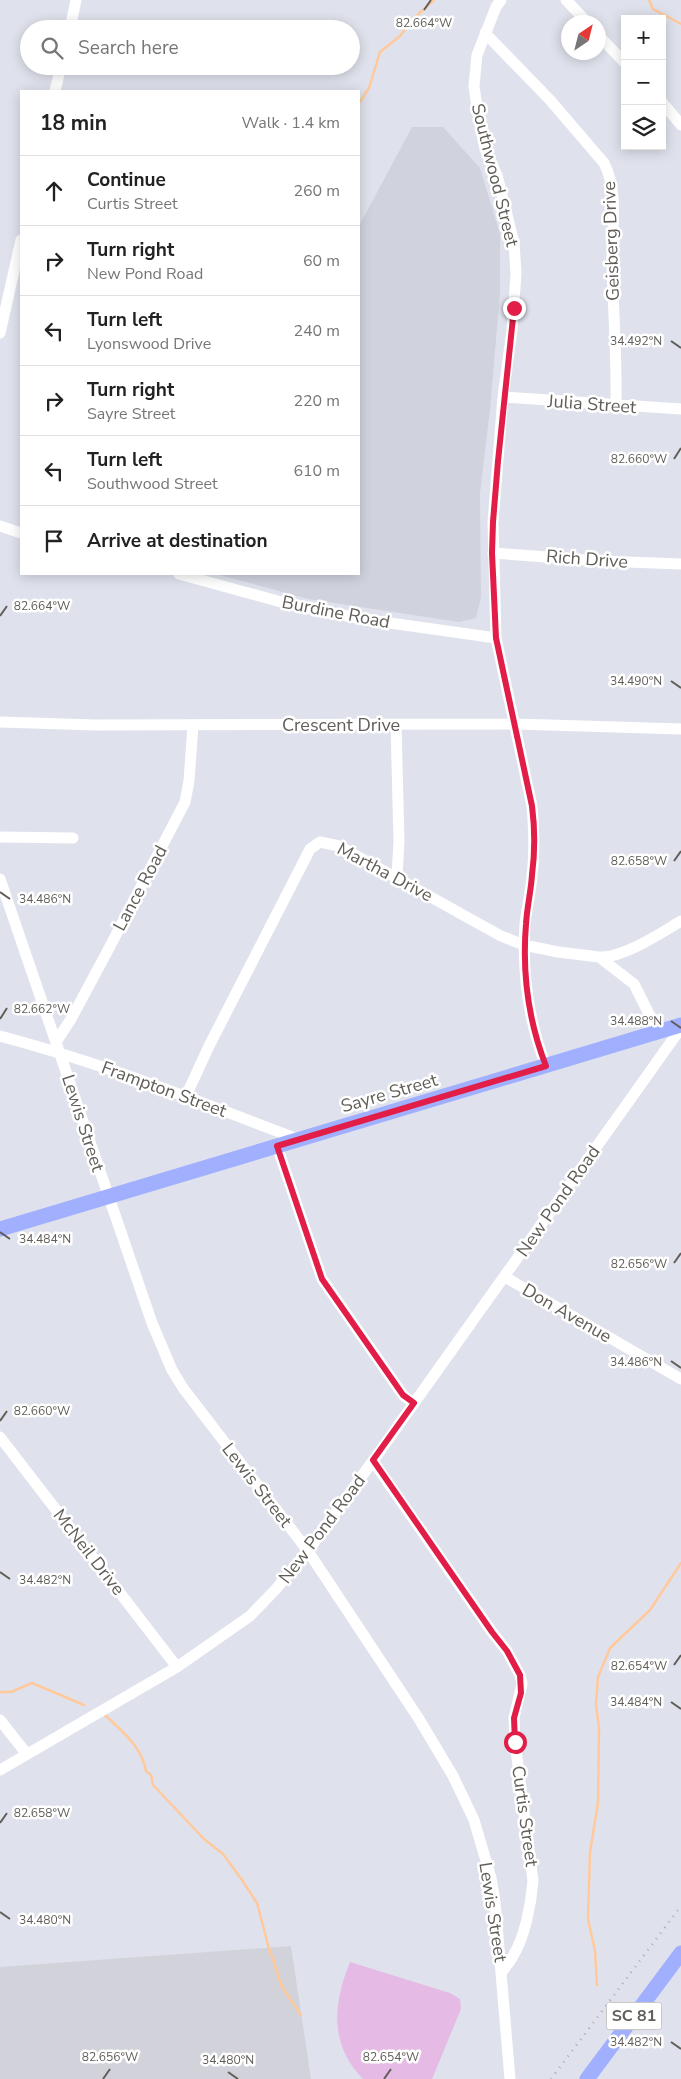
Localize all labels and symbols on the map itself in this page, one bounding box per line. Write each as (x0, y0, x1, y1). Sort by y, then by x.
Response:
text: 82.664°W (396, 15, 452, 31)
north arrow (561, 15, 606, 60)
street label: Southwood Street (466, 101, 525, 250)
street label: Geisberg Drive (597, 181, 625, 301)
route end (503, 297, 526, 320)
text: 34.492°N (610, 333, 662, 349)
street label: Julia Street (546, 389, 638, 419)
text: 82.660°W (611, 451, 667, 467)
street label: Rich Drive (545, 544, 629, 574)
street label: Burdine Road (280, 590, 392, 634)
text: 82.664°W (14, 598, 70, 614)
text: 34.490°N (610, 673, 662, 689)
street label: Crescent Drive (282, 713, 400, 737)
street label: Martha Drive (333, 837, 437, 907)
street label: Lance Road (107, 841, 173, 935)
text: 82.658°W (611, 853, 667, 869)
text: 34.486°N (19, 891, 71, 907)
text: 82.662°W (14, 1001, 70, 1017)
text: 34.488°N (610, 1013, 662, 1029)
street label: Frampton Street (98, 1055, 231, 1123)
street label: Sayre Street (338, 1068, 441, 1118)
street label: Lewis Street (56, 1071, 110, 1175)
street label: New Pond Road (511, 1141, 605, 1261)
text: 34.484°N (19, 1231, 71, 1247)
text: 82.656°W (611, 1256, 667, 1272)
street label: Don Avenue (518, 1278, 616, 1348)
text: 34.486°N (610, 1354, 662, 1370)
text: 82.660°W (14, 1403, 70, 1419)
street label: Lewis Street (216, 1438, 298, 1533)
street label: New Pond Road (273, 1470, 371, 1588)
street label: McNeil Drive (48, 1504, 130, 1600)
text: 34.482°N (19, 1572, 71, 1588)
text: 82.654°W (611, 1658, 667, 1674)
text: 34.484°N (610, 1694, 662, 1710)
route start (504, 1731, 527, 1754)
street label: Curtis Street (506, 1764, 544, 1869)
text: 82.658°W (14, 1805, 70, 1821)
street label: Lewis Street (473, 1860, 513, 1964)
text: 34.480°N (19, 1912, 71, 1928)
road number: SC 81 (606, 2002, 662, 2030)
text: 34.482°N (610, 2034, 662, 2050)
text: 82.656°W (82, 2049, 138, 2065)
text: 82.654°W (363, 2049, 419, 2065)
text: 34.480°N (202, 2052, 254, 2068)

